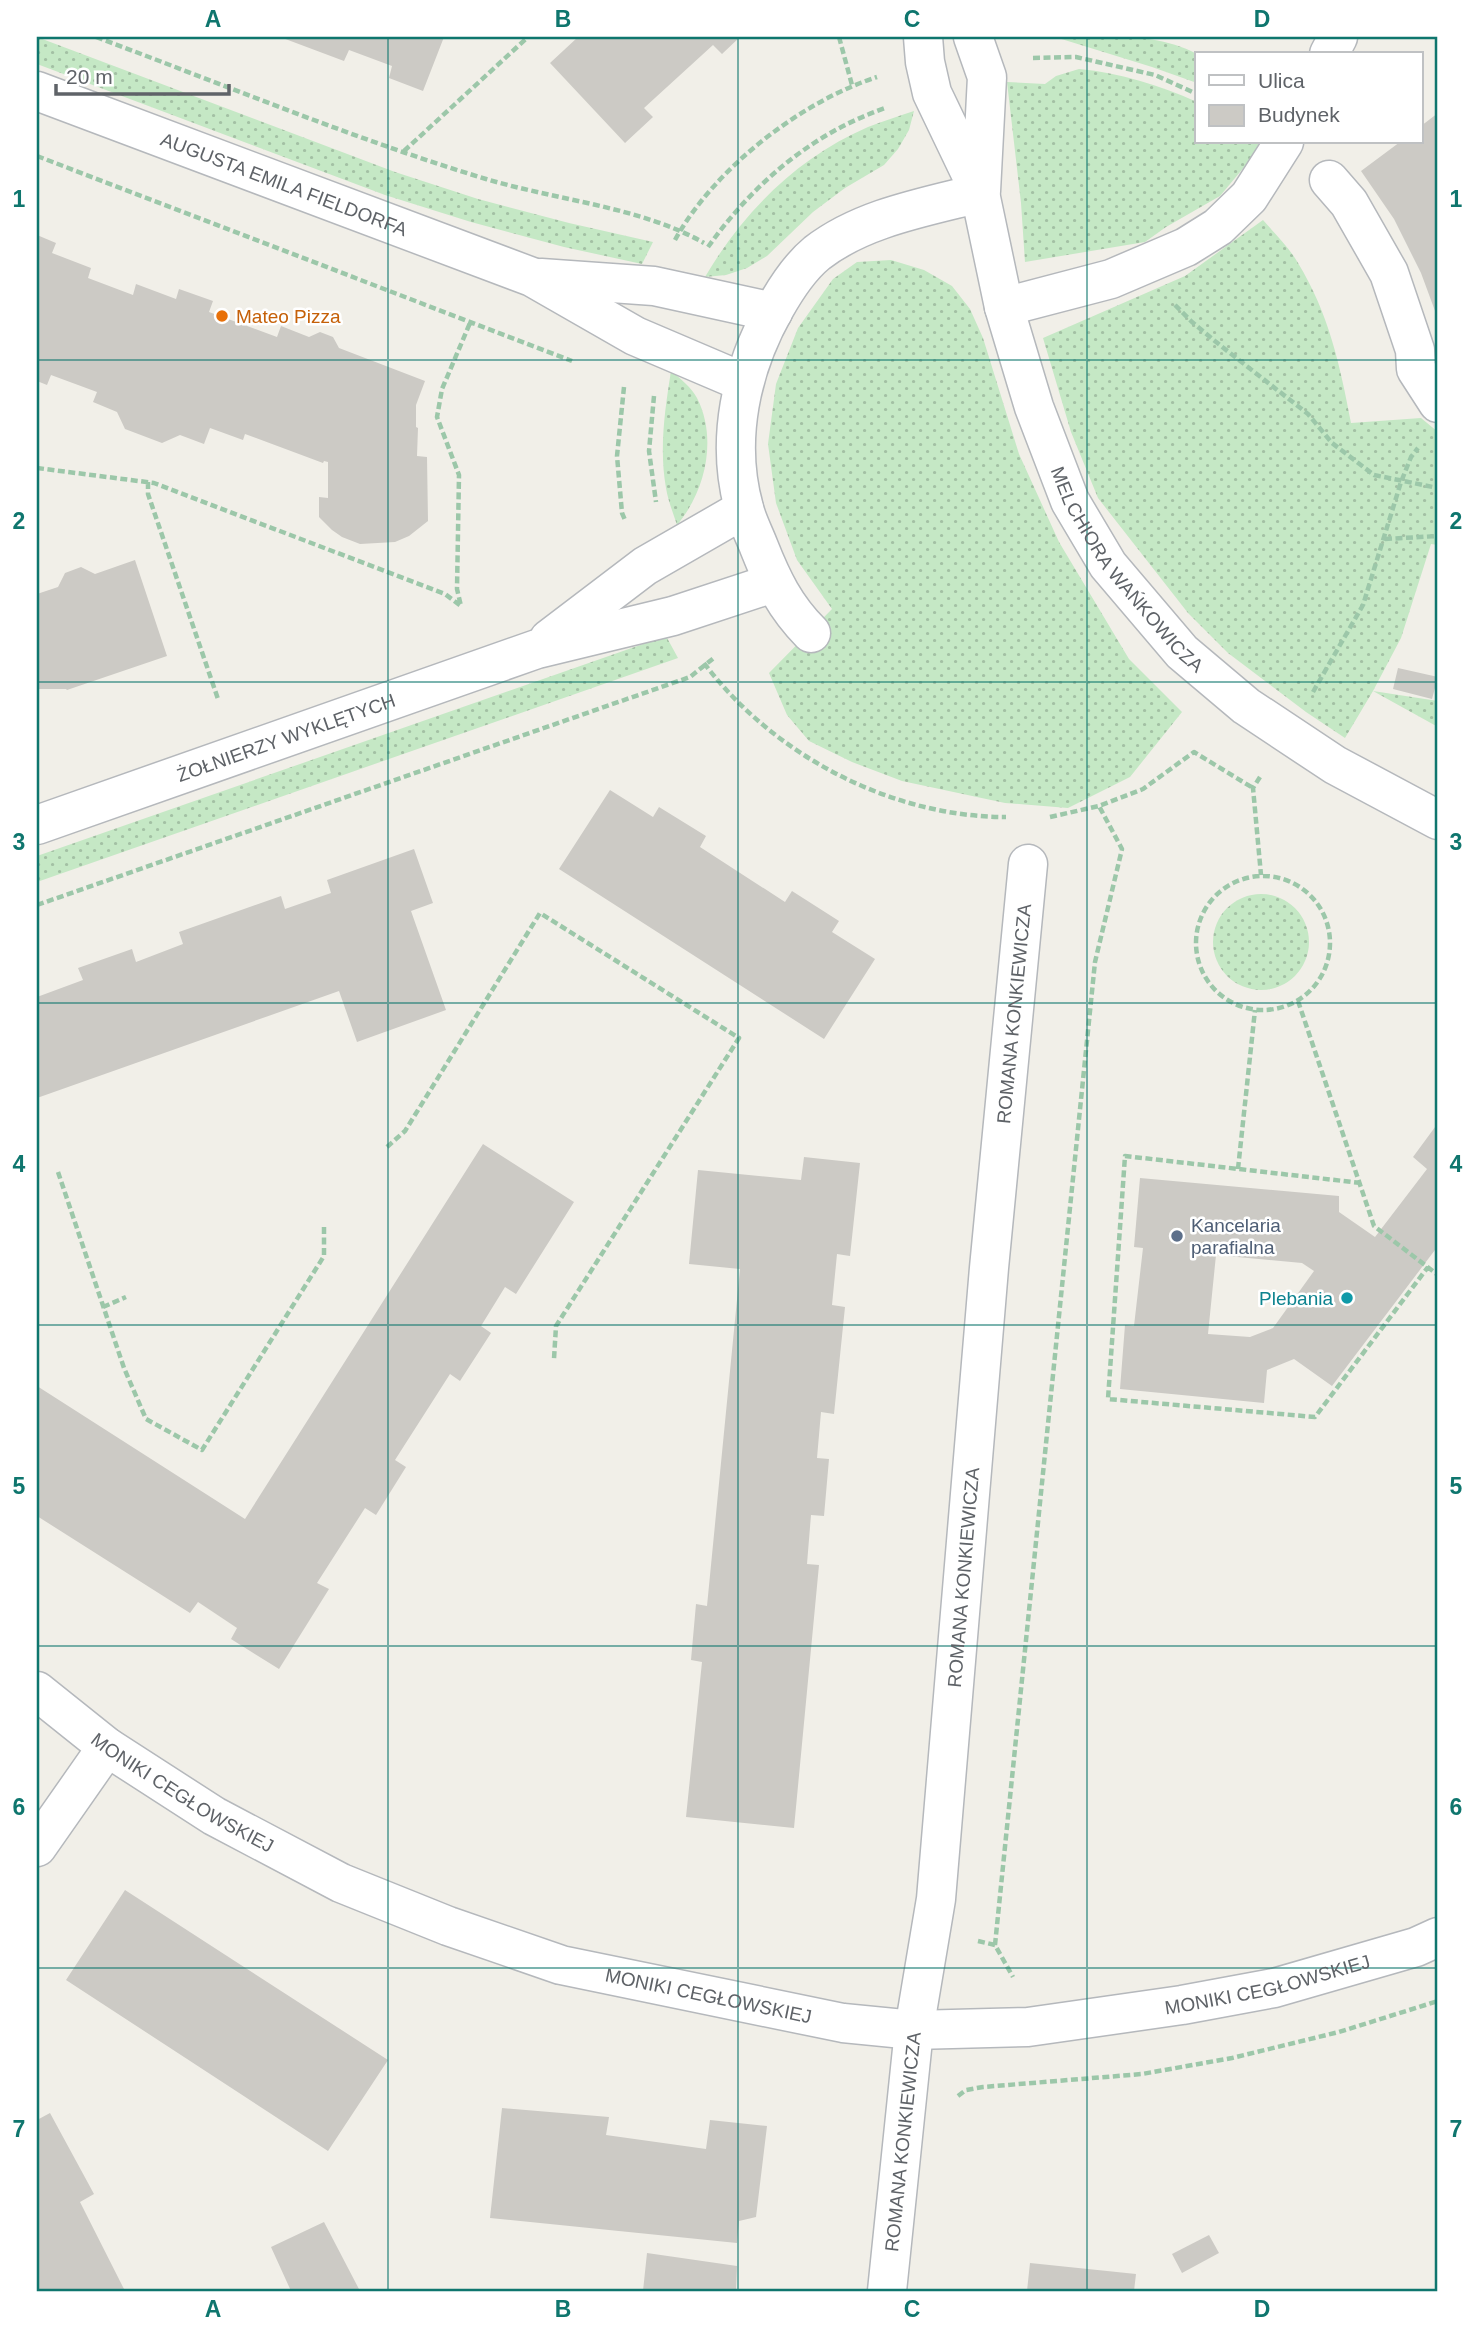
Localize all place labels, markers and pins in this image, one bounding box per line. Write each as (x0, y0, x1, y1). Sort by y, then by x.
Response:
place label: Mateo Pizza (236, 306, 341, 327)
marker: Mateo Pizza (214, 308, 230, 324)
place label: Kancelaria parafialna (1191, 1215, 1281, 1258)
marker: Kancelaria parafialna (1169, 1228, 1185, 1244)
place label: Plebania (1259, 1288, 1333, 1309)
marker: Plebania (1339, 1290, 1355, 1306)

